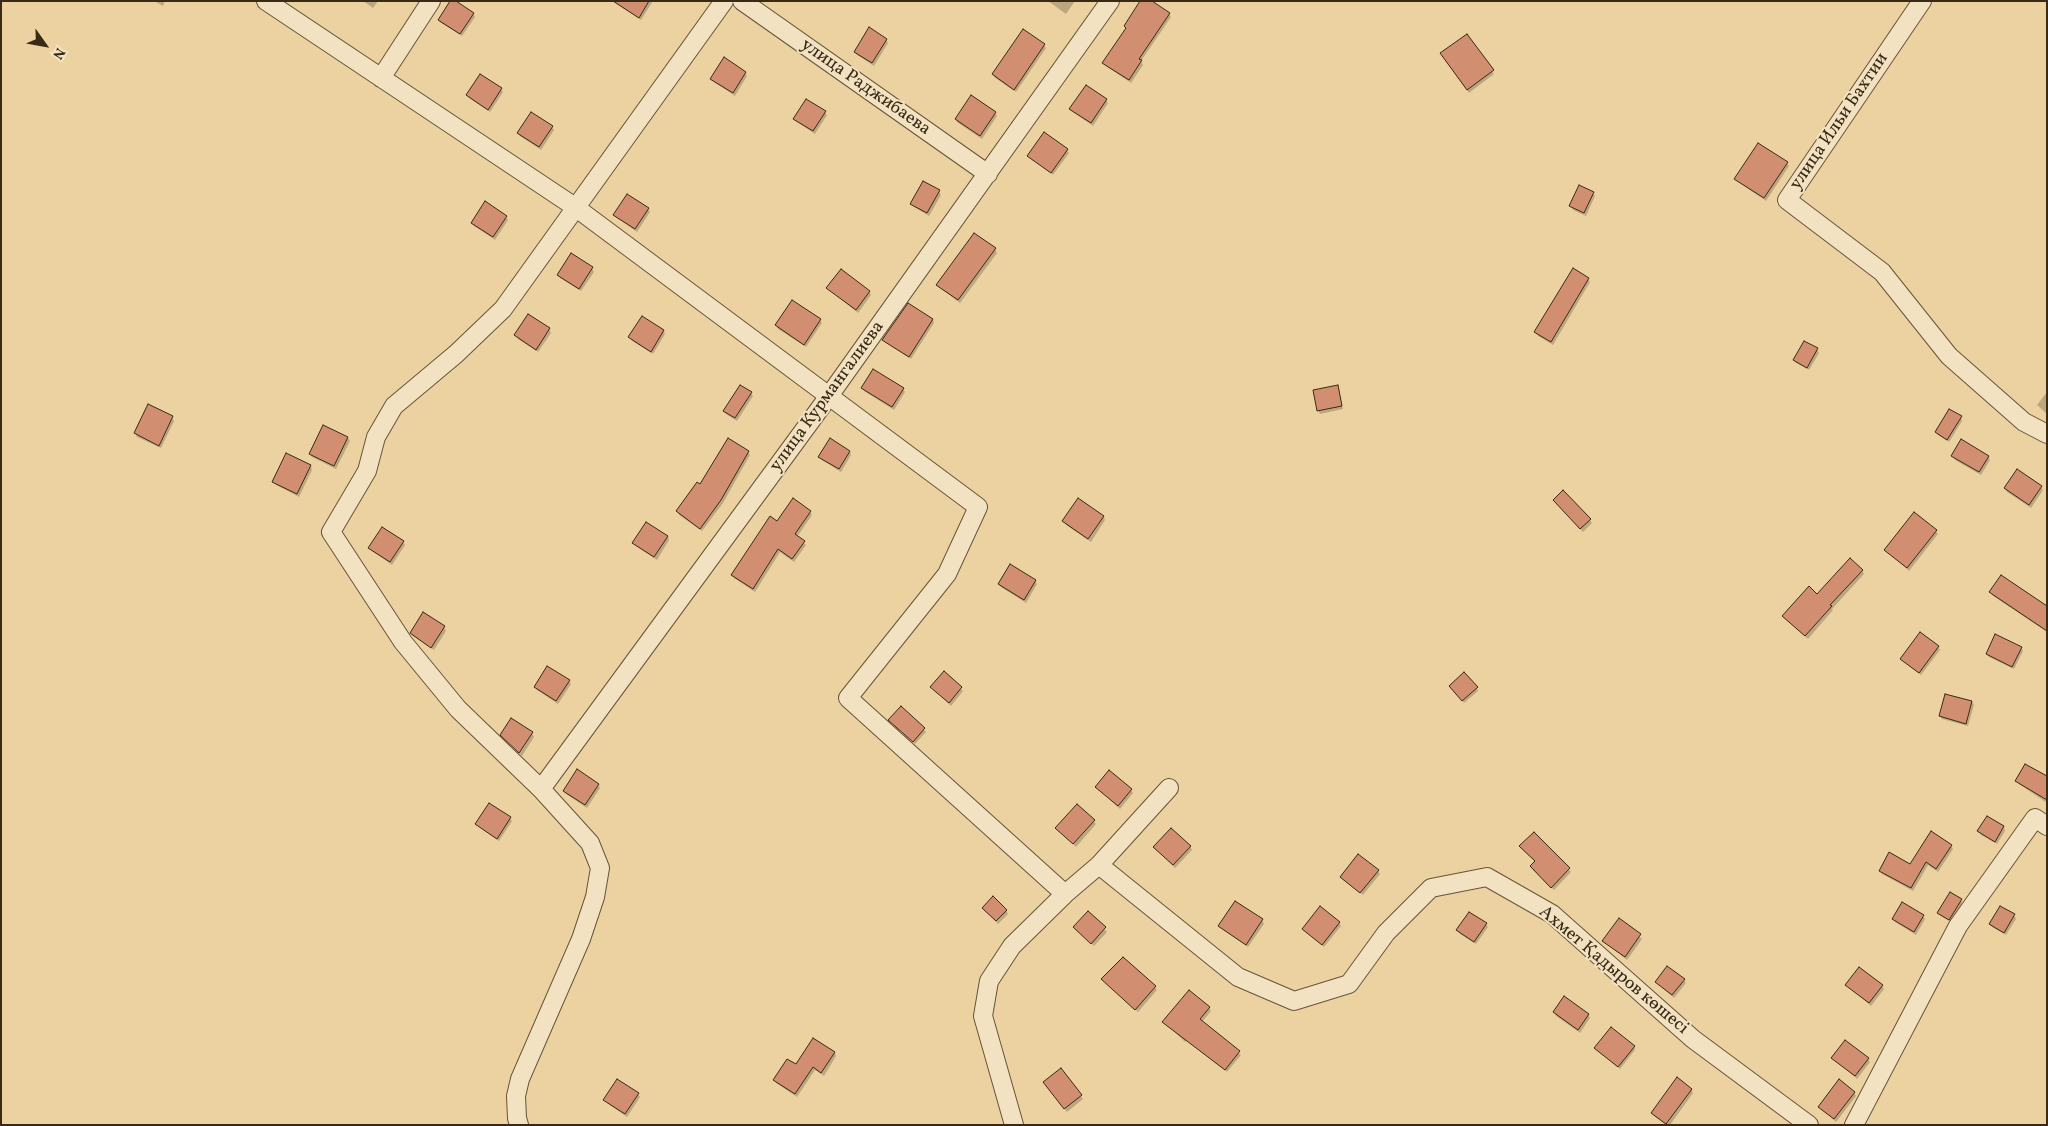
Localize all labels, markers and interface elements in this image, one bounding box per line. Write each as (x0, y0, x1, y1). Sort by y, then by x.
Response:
north arrow (20, 20, 70, 70)
street label: улица Раджибаева (796, 35, 934, 141)
text: N (47, 44, 69, 63)
street label: улица Ильи Бахтии (1786, 49, 1894, 195)
street label: улица Курмангалиева (766, 317, 890, 477)
street label: Ахмет Қадыров көшесі (1534, 902, 1692, 1040)

